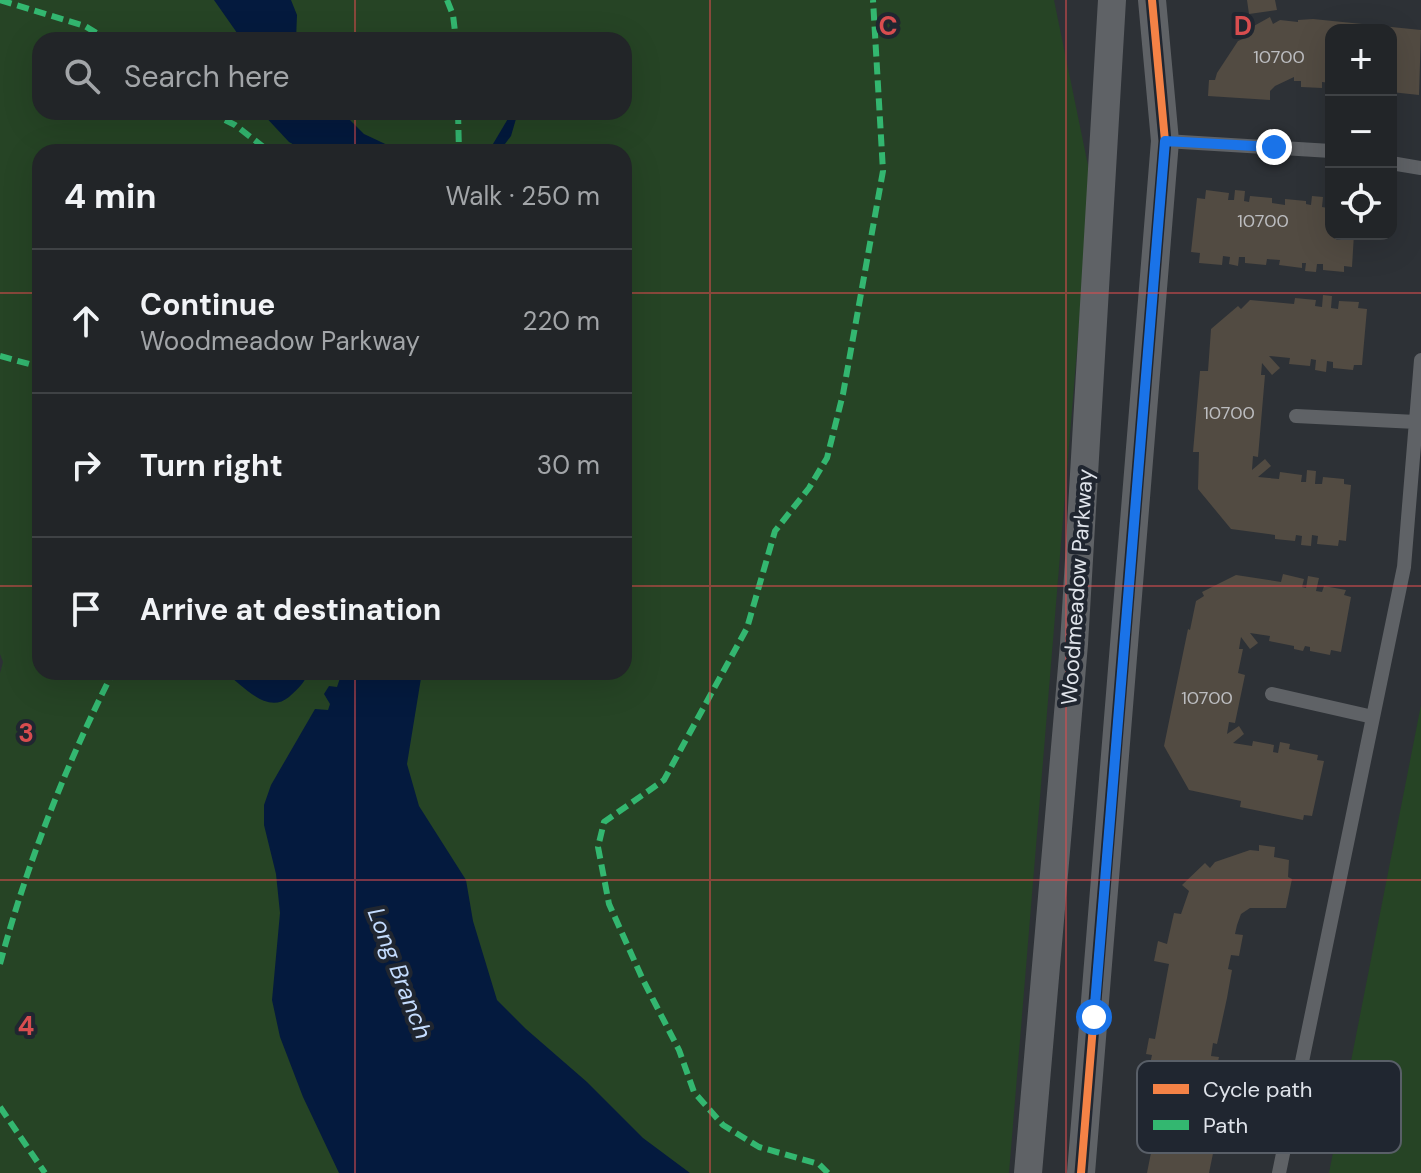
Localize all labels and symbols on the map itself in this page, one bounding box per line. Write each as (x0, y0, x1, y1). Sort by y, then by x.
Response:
text: C (878, 9, 898, 43)
text: D (1234, 9, 1252, 43)
house number: 10700 (1253, 45, 1305, 69)
route end (1256, 129, 1292, 165)
house number: 10700 (1237, 209, 1289, 233)
house number: 10700 (1203, 401, 1255, 425)
street label: Woodmeadow Parkway (1054, 468, 1100, 706)
house number: 10700 (1181, 686, 1233, 710)
text: 3 (18, 716, 34, 750)
water label: Long Branch (361, 903, 439, 1043)
route start (1076, 999, 1112, 1035)
text: 4 (18, 1009, 34, 1043)
legend (1137, 1061, 1401, 1153)
text: Cycle path (1203, 1075, 1313, 1104)
text: Path (1203, 1111, 1248, 1140)

